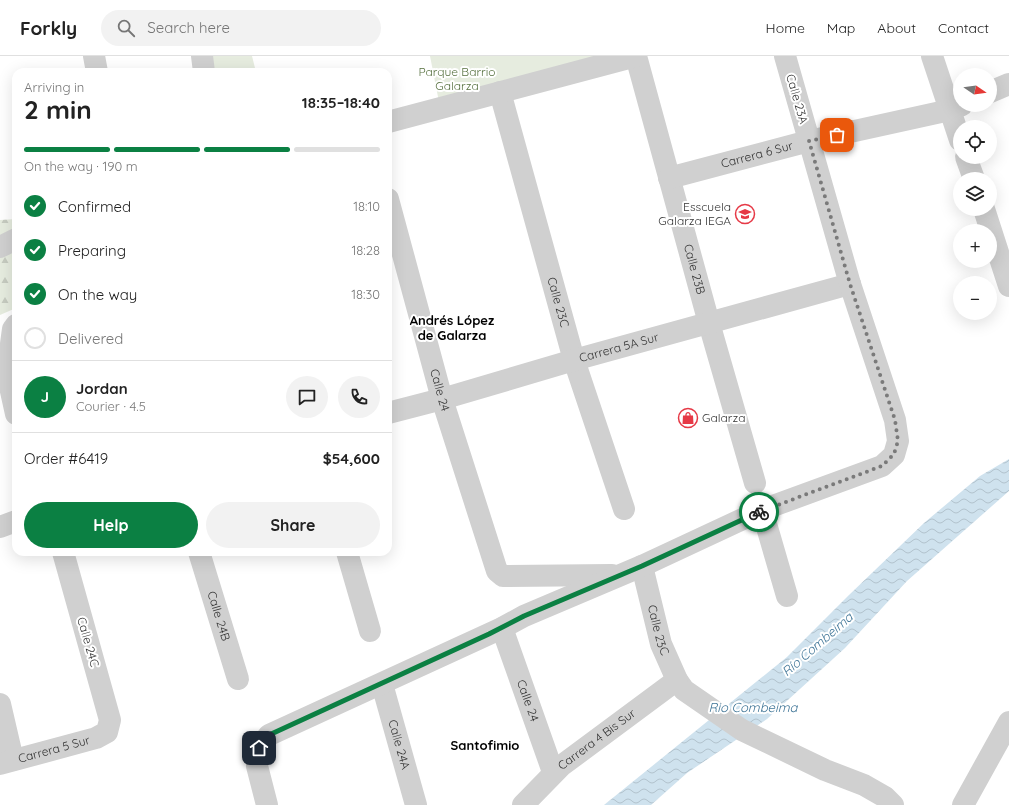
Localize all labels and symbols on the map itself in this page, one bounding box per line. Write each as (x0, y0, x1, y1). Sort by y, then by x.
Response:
park label: Parque Barrio Galarza (418, 64, 496, 93)
north arrow (953, 68, 997, 112)
street label: Calle 23A (783, 72, 812, 126)
pin (820, 118, 854, 152)
street label: Carrera 6 Sur (719, 137, 795, 171)
place label: Esscuela Galarza IEGA (658, 199, 731, 228)
school or university icon: Esscuela Galarza IEGA (734, 203, 756, 225)
street label: Calle 23B (681, 242, 709, 296)
street label: Calle 23C (544, 275, 573, 329)
district label: Andrés López de Galarza (410, 312, 494, 343)
street label: Carrera 5A Sur (577, 329, 661, 365)
street label: Calle 24 (427, 367, 453, 413)
shop icon: Galarza (677, 407, 699, 429)
place label: Galarza (702, 410, 745, 425)
courier (739, 492, 779, 532)
street label: Calle 24B (204, 589, 234, 643)
street label: Calle 23C (645, 603, 673, 657)
water label: Río Combeima (778, 608, 857, 679)
street label: Calle 24C (74, 615, 103, 669)
street label: Calle 24 (514, 677, 542, 723)
water label: Rio Combeima (709, 699, 799, 715)
street label: Carrera 4 Bis Sur (555, 705, 639, 773)
street label: Calle 24A (385, 718, 414, 771)
pin (242, 731, 276, 765)
street label: Carrera 5 Sur (16, 732, 92, 766)
district label: Santofimio (451, 737, 519, 753)

